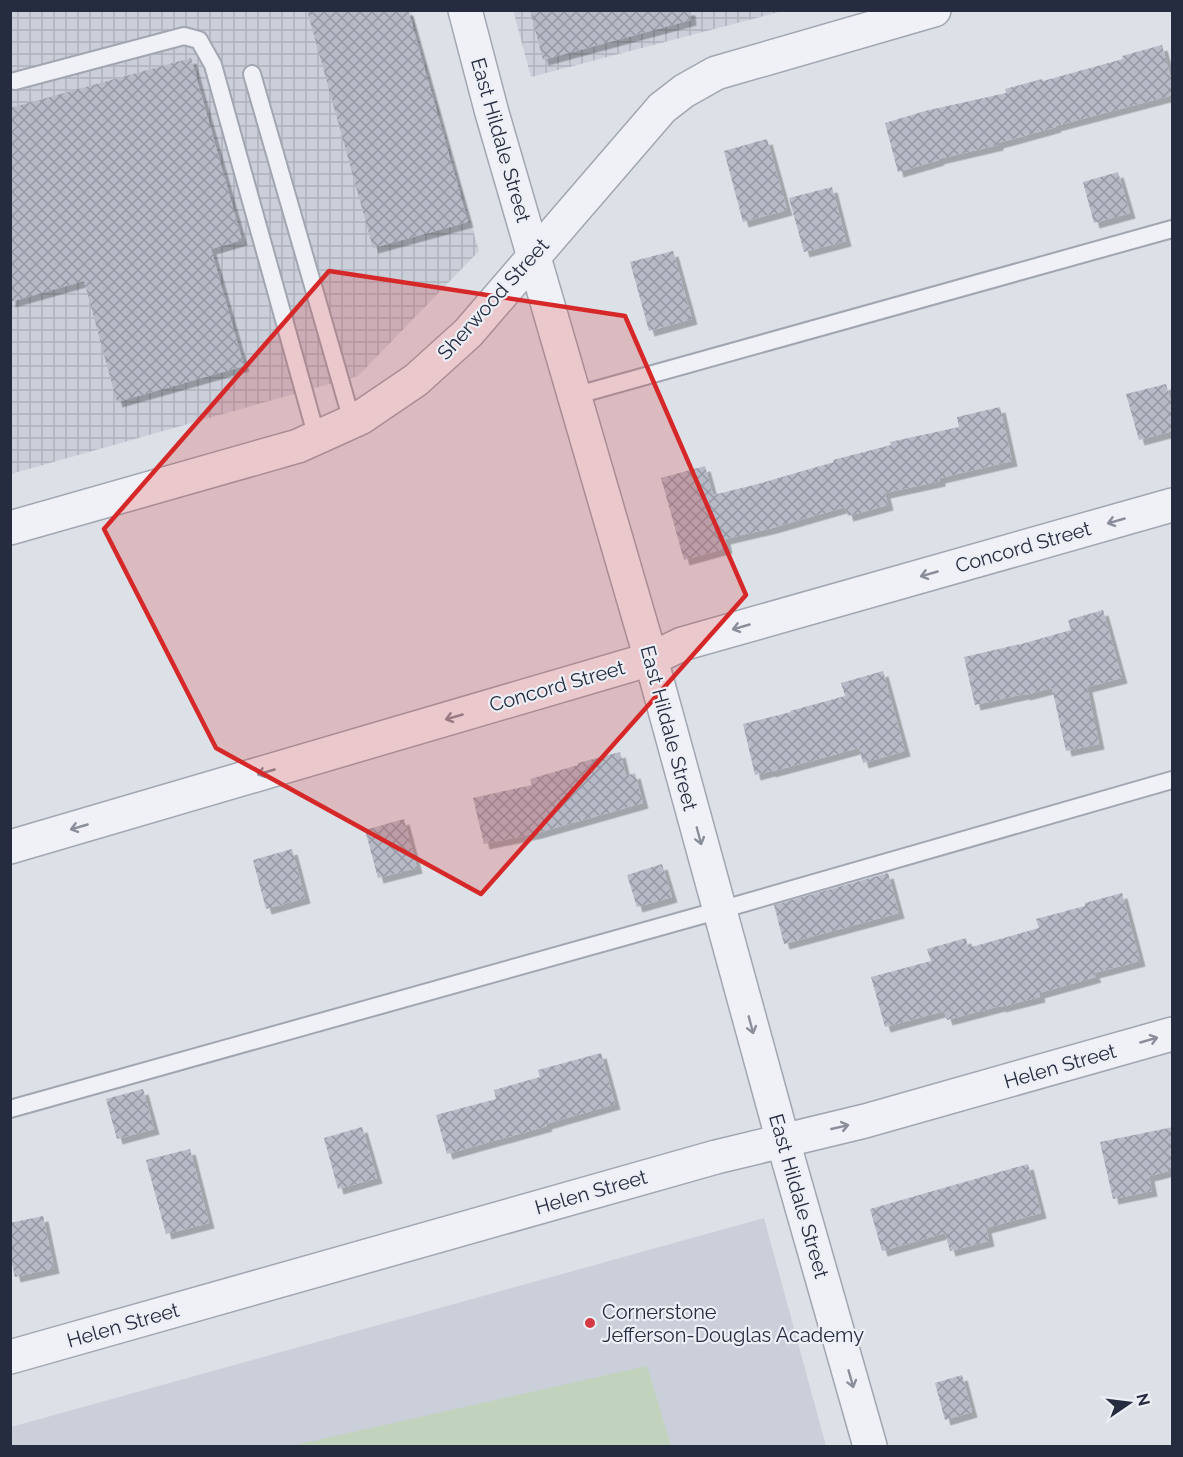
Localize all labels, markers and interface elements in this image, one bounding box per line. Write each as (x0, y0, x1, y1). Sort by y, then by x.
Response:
street label: East Hildale Street (466, 55, 536, 225)
street label: Sherwood Street (432, 233, 554, 365)
street label: Concord Street (953, 516, 1094, 578)
one-way arrow (1107, 516, 1126, 527)
one-way arrow (920, 569, 939, 580)
one-way arrow (732, 622, 751, 633)
street label: East Hildale Street (635, 643, 703, 814)
street label: Concord Street (487, 655, 628, 717)
one-way arrow (444, 711, 463, 723)
one-way arrow (257, 766, 276, 778)
one-way arrow (70, 821, 89, 833)
one-way arrow (694, 827, 706, 846)
one-way arrow (746, 1015, 757, 1034)
one-way arrow (1139, 1034, 1158, 1046)
street label: Helen Street (1001, 1038, 1119, 1093)
street label: East Hildale Street (764, 1111, 834, 1281)
one-way arrow (829, 1121, 849, 1132)
street label: Helen Street (532, 1164, 650, 1219)
street label: Helen Street (64, 1297, 182, 1352)
place label: Cornerstone Jefferson-Douglas Academy (602, 1300, 864, 1347)
marker: Cornerstone Jefferson-Douglas Academy (583, 1316, 597, 1330)
one-way arrow (846, 1369, 857, 1388)
north arrow (1099, 1373, 1159, 1433)
text: N (1132, 1391, 1154, 1408)

